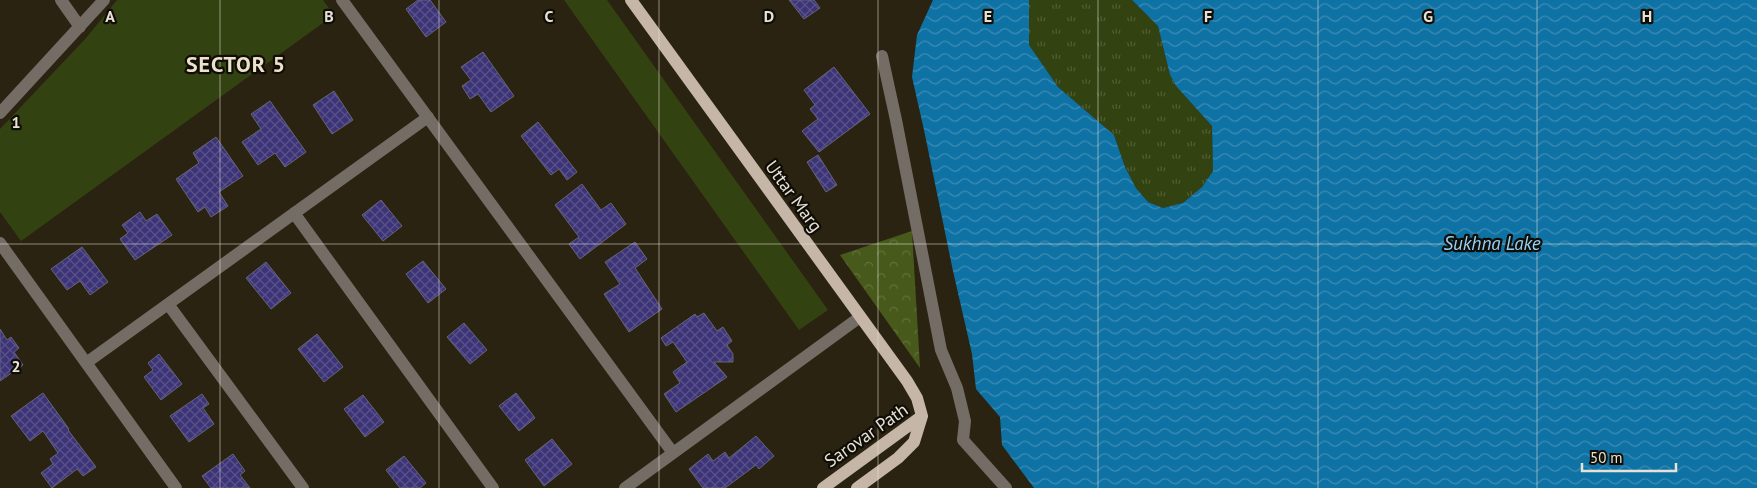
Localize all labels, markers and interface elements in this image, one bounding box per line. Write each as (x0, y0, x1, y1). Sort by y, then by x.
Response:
text: A (105, 6, 115, 26)
text: B (324, 6, 334, 26)
text: C (545, 6, 554, 26)
text: D (764, 6, 774, 26)
text: E (984, 6, 992, 26)
text: F (1204, 6, 1212, 26)
text: G (1423, 6, 1433, 26)
text: H (1642, 6, 1652, 26)
district label: SECTOR 5 (186, 50, 286, 78)
text: 1 (11, 112, 21, 132)
street label: Uttar Marg (760, 156, 828, 236)
water label: Sukhna Lake (1444, 231, 1541, 255)
text: 2 (11, 356, 21, 376)
street label: Sarovar Path (820, 398, 912, 472)
scale bar (1582, 440, 1676, 472)
text: 50 m (1590, 448, 1623, 467)

